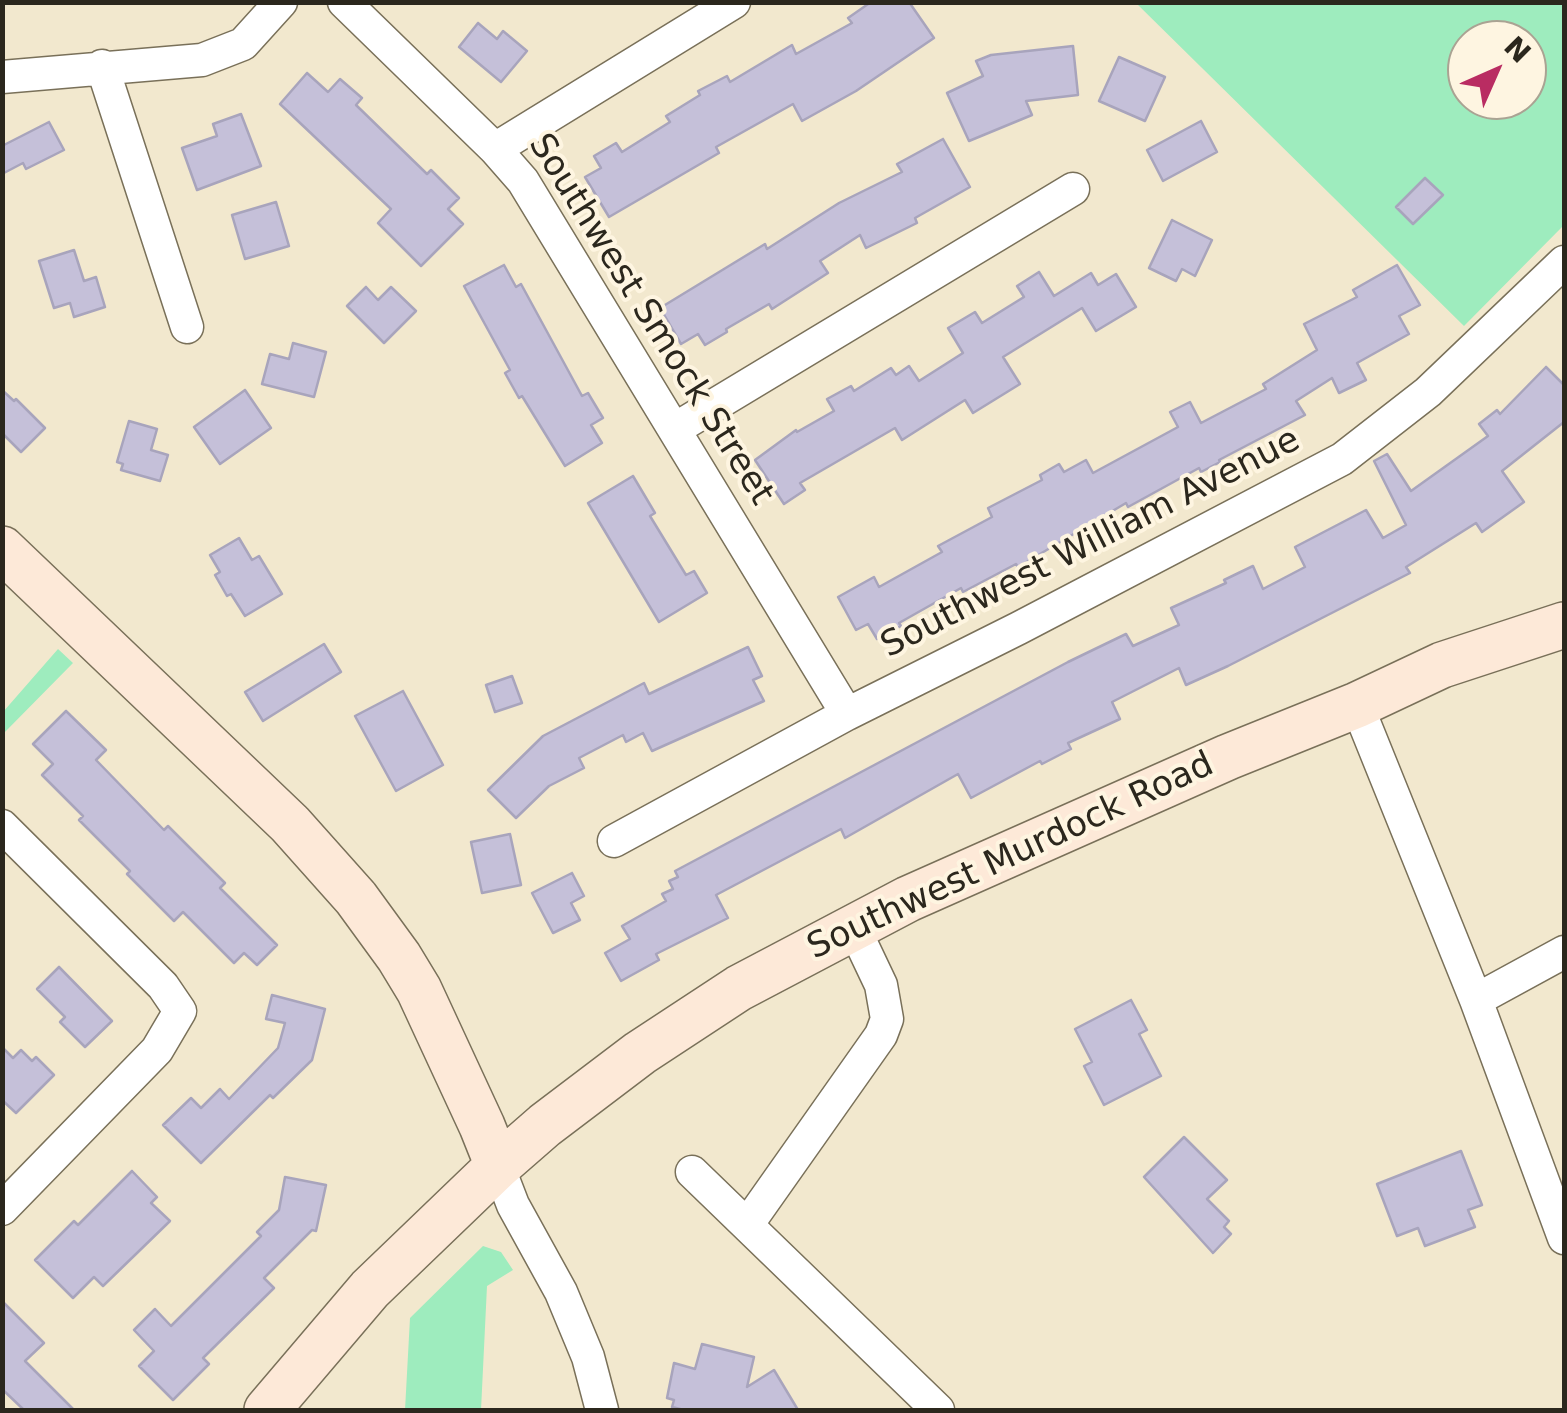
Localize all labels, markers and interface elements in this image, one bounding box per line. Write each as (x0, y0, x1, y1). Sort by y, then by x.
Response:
north arrow (1447, 20, 1547, 120)
text: N (1497, 30, 1537, 70)
street label: Southwest Smock Street (518, 127, 782, 513)
street label: Southwest William Avenue (875, 420, 1307, 668)
street label: Southwest Murdock Road (801, 744, 1221, 970)

